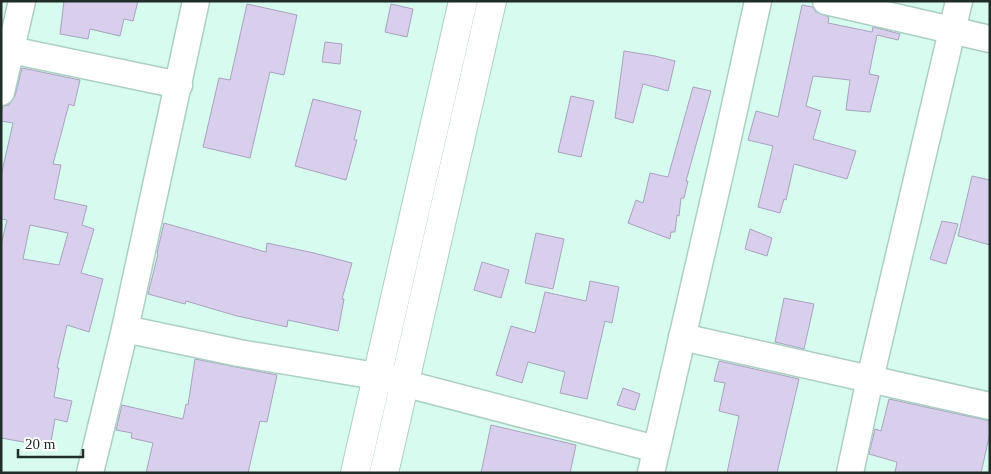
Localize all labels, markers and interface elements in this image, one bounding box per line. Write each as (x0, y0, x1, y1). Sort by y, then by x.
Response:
scale bar (18, 426, 82, 458)
text: 20 m (25, 436, 56, 452)

